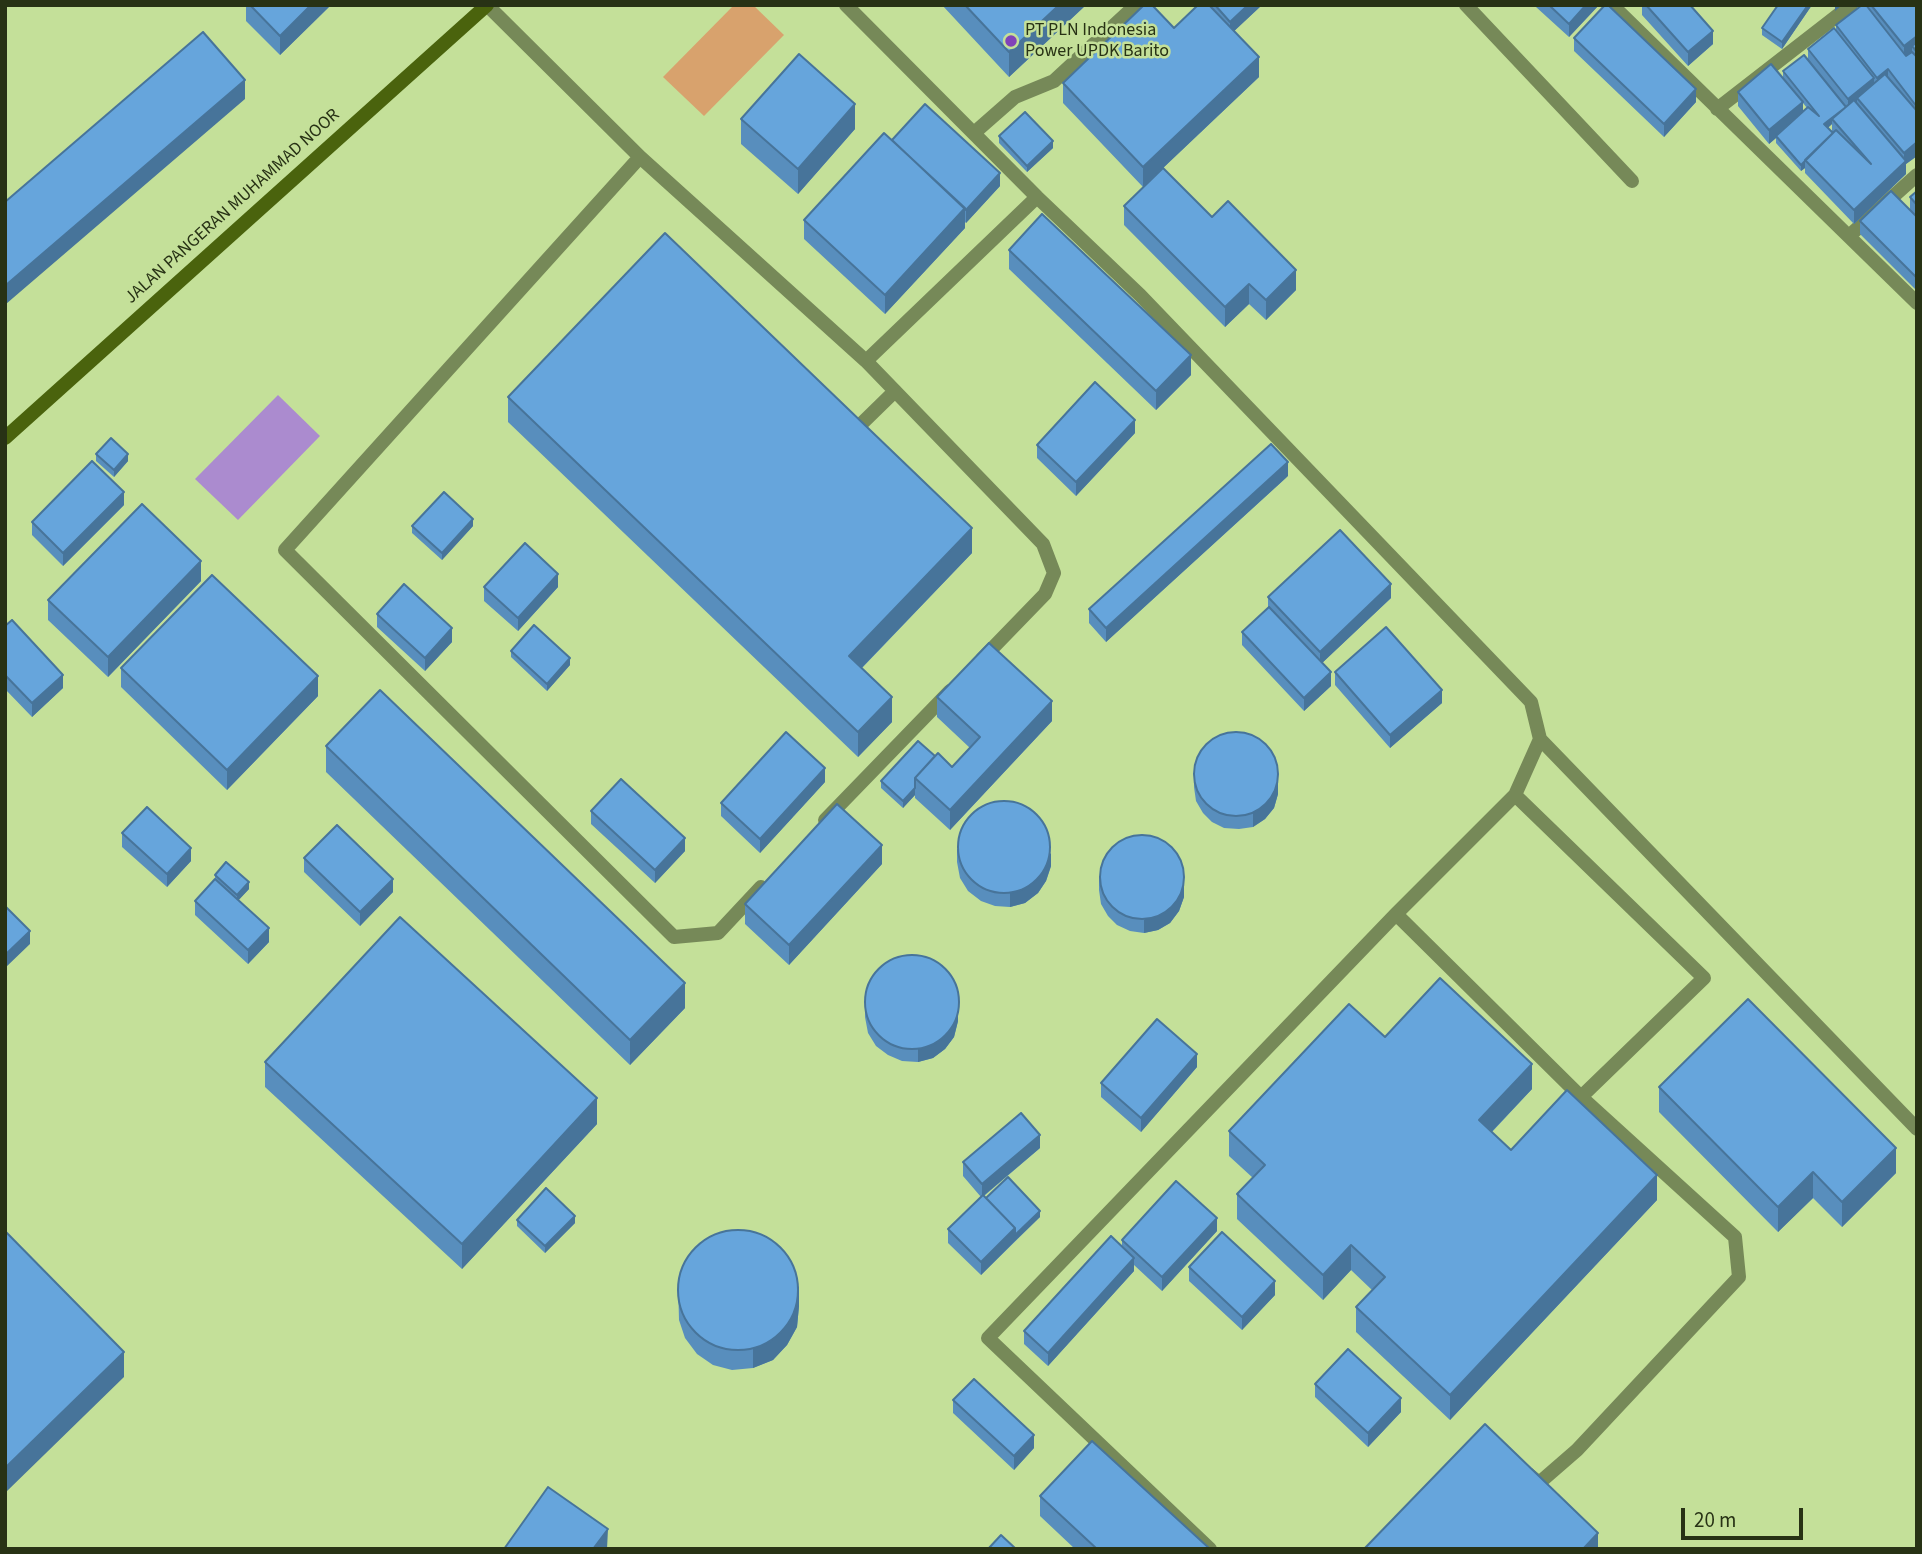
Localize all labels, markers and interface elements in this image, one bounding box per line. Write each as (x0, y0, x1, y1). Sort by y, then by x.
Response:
place label: PT PLN Indonesia Power UPDK Barito (1025, 20, 1169, 62)
marker: PT PLN Indonesia Power UPDK Barito (1003, 33, 1019, 49)
street label: JALAN PANGERAN MUHAMMAD NOOR (121, 105, 345, 309)
scale bar (1684, 1494, 1806, 1538)
text: 20 m (1694, 1505, 1736, 1535)

